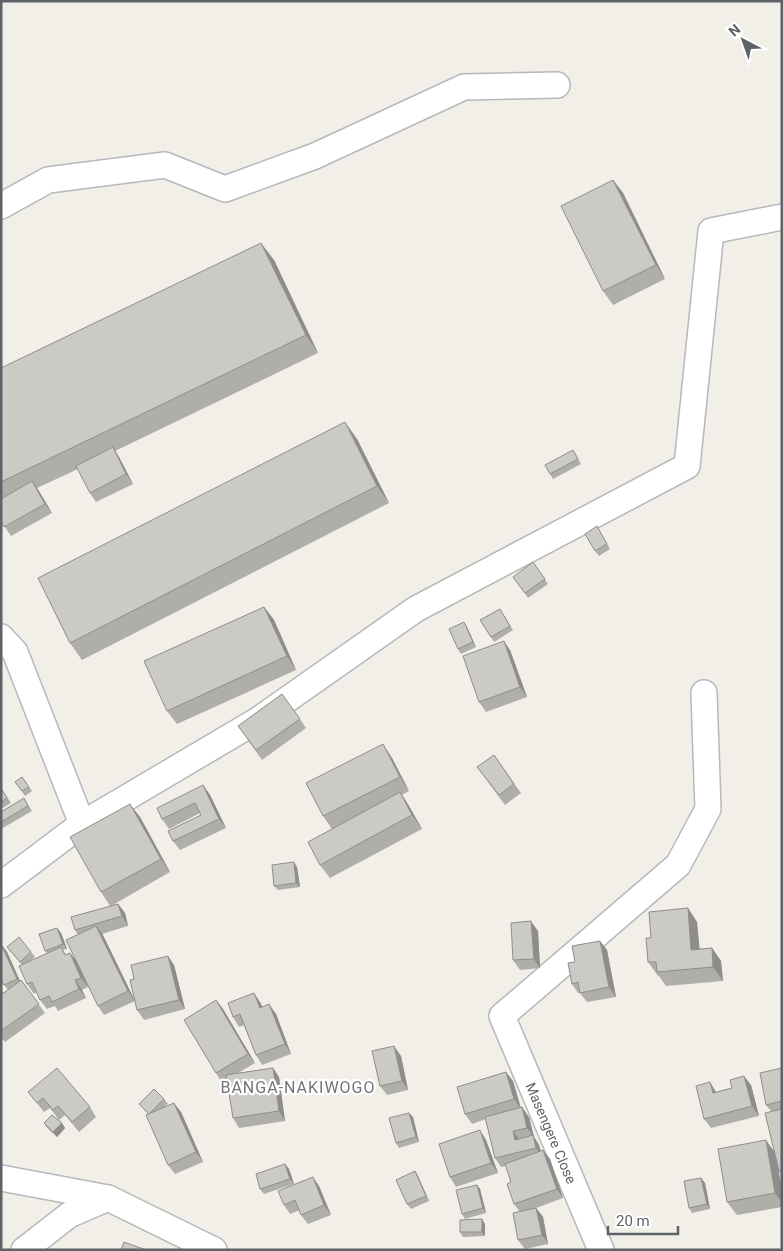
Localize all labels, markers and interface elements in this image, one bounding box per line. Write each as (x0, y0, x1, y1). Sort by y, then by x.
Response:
north arrow (718, 15, 768, 65)
text: N (725, 21, 743, 39)
district label: BANGA-NAKIWOGO (220, 1078, 376, 1097)
street label: Masengere Close (523, 1080, 579, 1186)
scale bar (608, 1204, 678, 1236)
text: 20 m (616, 1212, 650, 1230)

